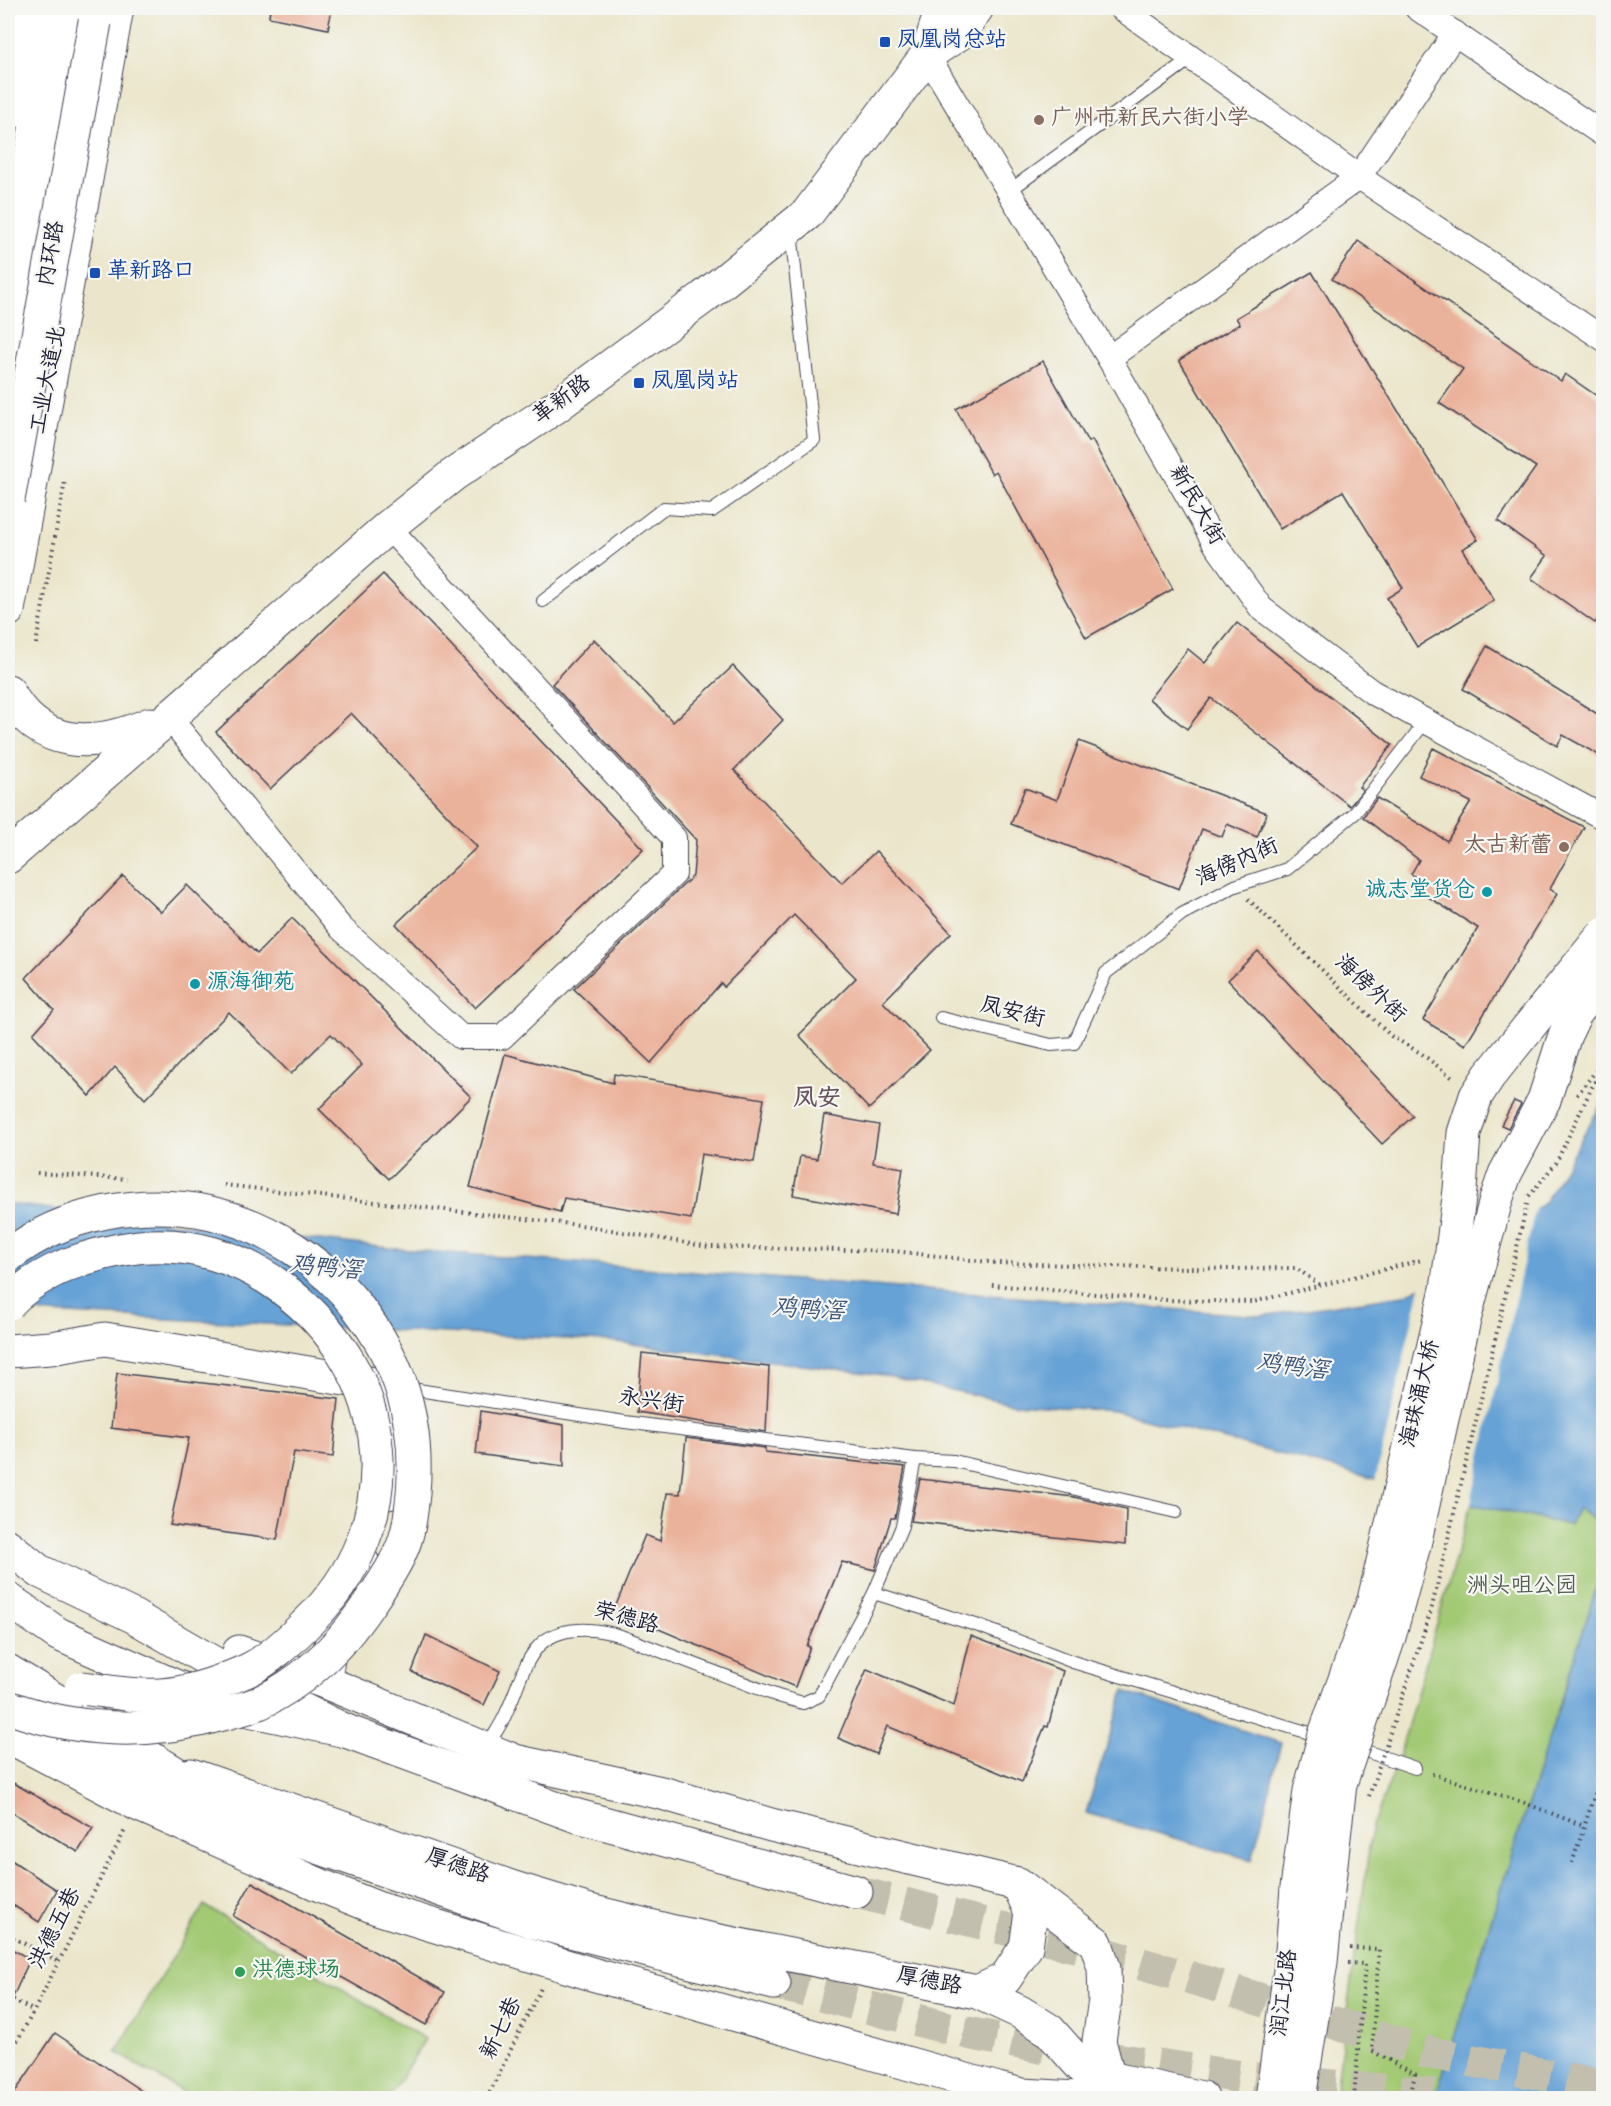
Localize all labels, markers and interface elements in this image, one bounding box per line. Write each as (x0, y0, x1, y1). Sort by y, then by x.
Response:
place label: 凤凰岗总站 (897, 28, 1007, 55)
marker: 凤凰岗总站 (878, 35, 892, 49)
place label: 广州市新民六街小学 (1051, 106, 1249, 133)
marker: 广州市新民六街小学 (1032, 113, 1046, 127)
street label: 内环路 (32, 219, 72, 289)
place label: 革新路口 (107, 258, 195, 286)
marker: 革新路口 (88, 266, 102, 280)
street label: 工业大道北 (26, 323, 73, 436)
street label: 革新路 (527, 369, 597, 431)
place label: 凤凰岗站 (651, 369, 739, 396)
marker: 凤凰岗站 (632, 376, 646, 390)
street label: 新民大街 (1162, 461, 1229, 551)
place label: 太古新蕾 (1464, 832, 1552, 860)
street label: 海傍内街 (1192, 833, 1283, 894)
marker: 太古新蕾 (1557, 840, 1571, 854)
place label: 诚志堂货仓 (1365, 877, 1475, 905)
marker: 诚志堂货仓 (1480, 885, 1494, 899)
street label: 海傍外街 (1328, 950, 1411, 1030)
place label: 源海御苑 (207, 970, 295, 997)
marker: 源海御苑 (188, 977, 202, 991)
street label: 凤安街 (977, 992, 1047, 1035)
district label: 凤安 (793, 1085, 841, 1115)
water label: 鸡鸭滘 (288, 1251, 365, 1288)
water label: 鸡鸭滘 (771, 1294, 848, 1329)
street label: 海珠涌大桥 (1396, 1337, 1447, 1451)
water label: 鸡鸭滘 (1254, 1349, 1333, 1389)
street label: 永兴街 (617, 1385, 686, 1420)
park label: 洲头咀公园 (1467, 1574, 1577, 1601)
street label: 荣德路 (591, 1597, 662, 1641)
street label: 厚德路 (422, 1843, 493, 1891)
street label: 洪德五巷 (25, 1883, 89, 1974)
street label: 润江北路 (1266, 1947, 1304, 2038)
place label: 洪德球场 (252, 1958, 340, 1985)
street label: 厚德路 (894, 1962, 964, 2002)
marker: 洪德球场 (233, 1965, 247, 1979)
street label: 新七巷 (476, 1993, 529, 2064)

